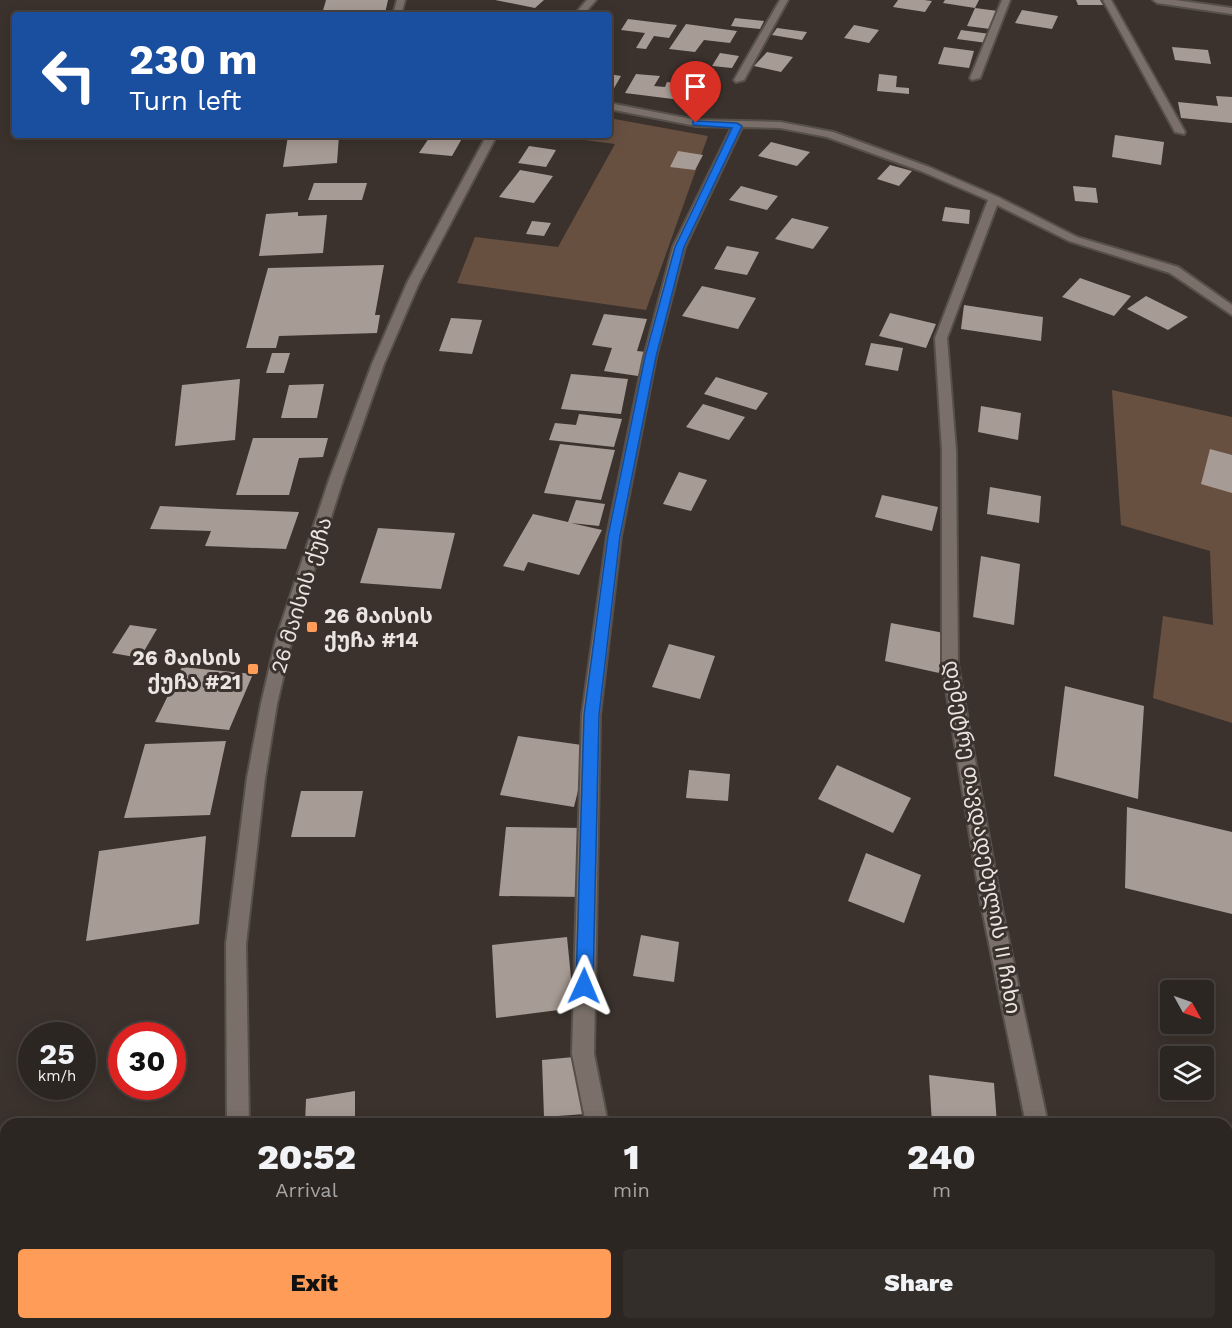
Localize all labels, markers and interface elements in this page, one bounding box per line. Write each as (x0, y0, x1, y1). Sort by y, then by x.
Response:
text: 230 m (129, 35, 258, 84)
icon: left (30, 36, 108, 114)
pin (670, 61, 721, 123)
icon: arrive (679, 70, 712, 103)
text: Turn left (129, 85, 241, 117)
street label: 26 მაისის ქუჩა (265, 514, 337, 676)
place label: 26 მაისის ქუჩა #14 (324, 603, 433, 652)
marker: 26 მაისის ქუჩა #14 (305, 620, 319, 634)
place label: 26 მაისის ქუჩა #21 (132, 645, 241, 694)
street label: დემეტრე თავდადებულის II ჩიხი (939, 658, 1026, 1016)
marker: 26 მაისის ქუჩა #21 (246, 662, 260, 676)
position arrow (552, 954, 616, 1018)
north arrow (1160, 980, 1214, 1034)
map controls (1160, 980, 1214, 1100)
speed limit sign: 30 (108, 1022, 186, 1100)
text: 25 (39, 1036, 75, 1071)
button: layers (1160, 1046, 1214, 1100)
text: km/h (38, 1067, 76, 1085)
text: 20:52 (257, 1136, 356, 1178)
text: 1 (623, 1136, 640, 1178)
text: 240 (907, 1136, 976, 1178)
text: Arrival (275, 1178, 338, 1202)
text: min (613, 1178, 650, 1202)
text: m (932, 1178, 951, 1202)
button: Exit (18, 1249, 611, 1318)
button: Share (623, 1249, 1215, 1318)

